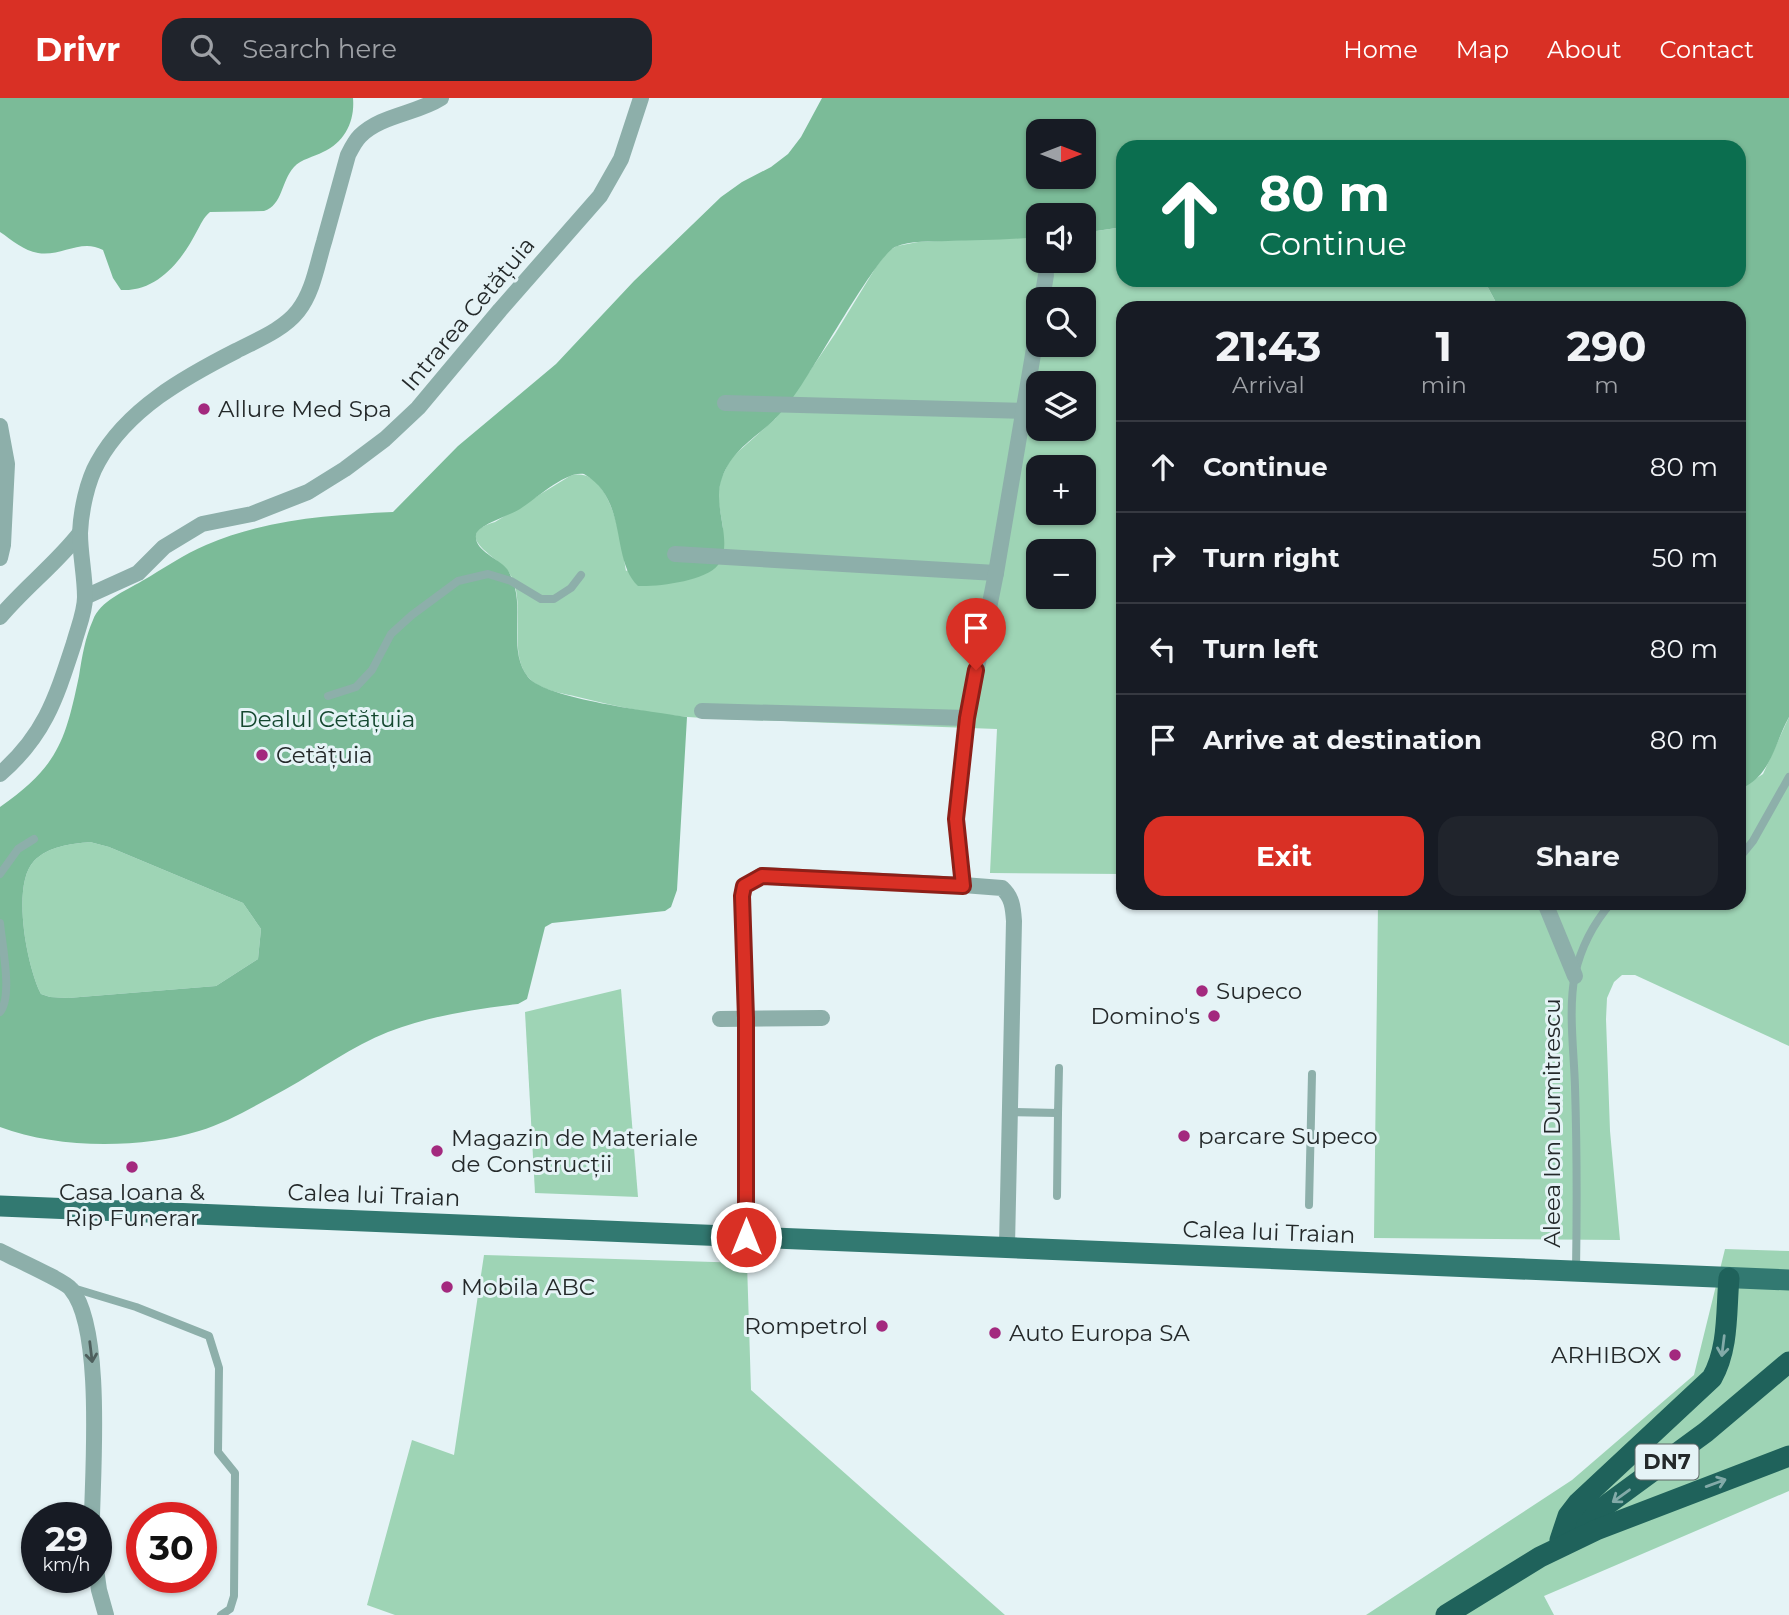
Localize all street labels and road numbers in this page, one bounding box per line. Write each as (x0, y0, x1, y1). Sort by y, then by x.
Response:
street label: Intrarea Cetățuia (395, 231, 541, 397)
street label: Aleea Ion Dumitrescu (1538, 998, 1566, 1248)
street label: Calea lui Traian (287, 1178, 461, 1212)
street label: Calea lui Traian (1182, 1215, 1356, 1249)
road number: DN7 (1636, 1444, 1698, 1480)

